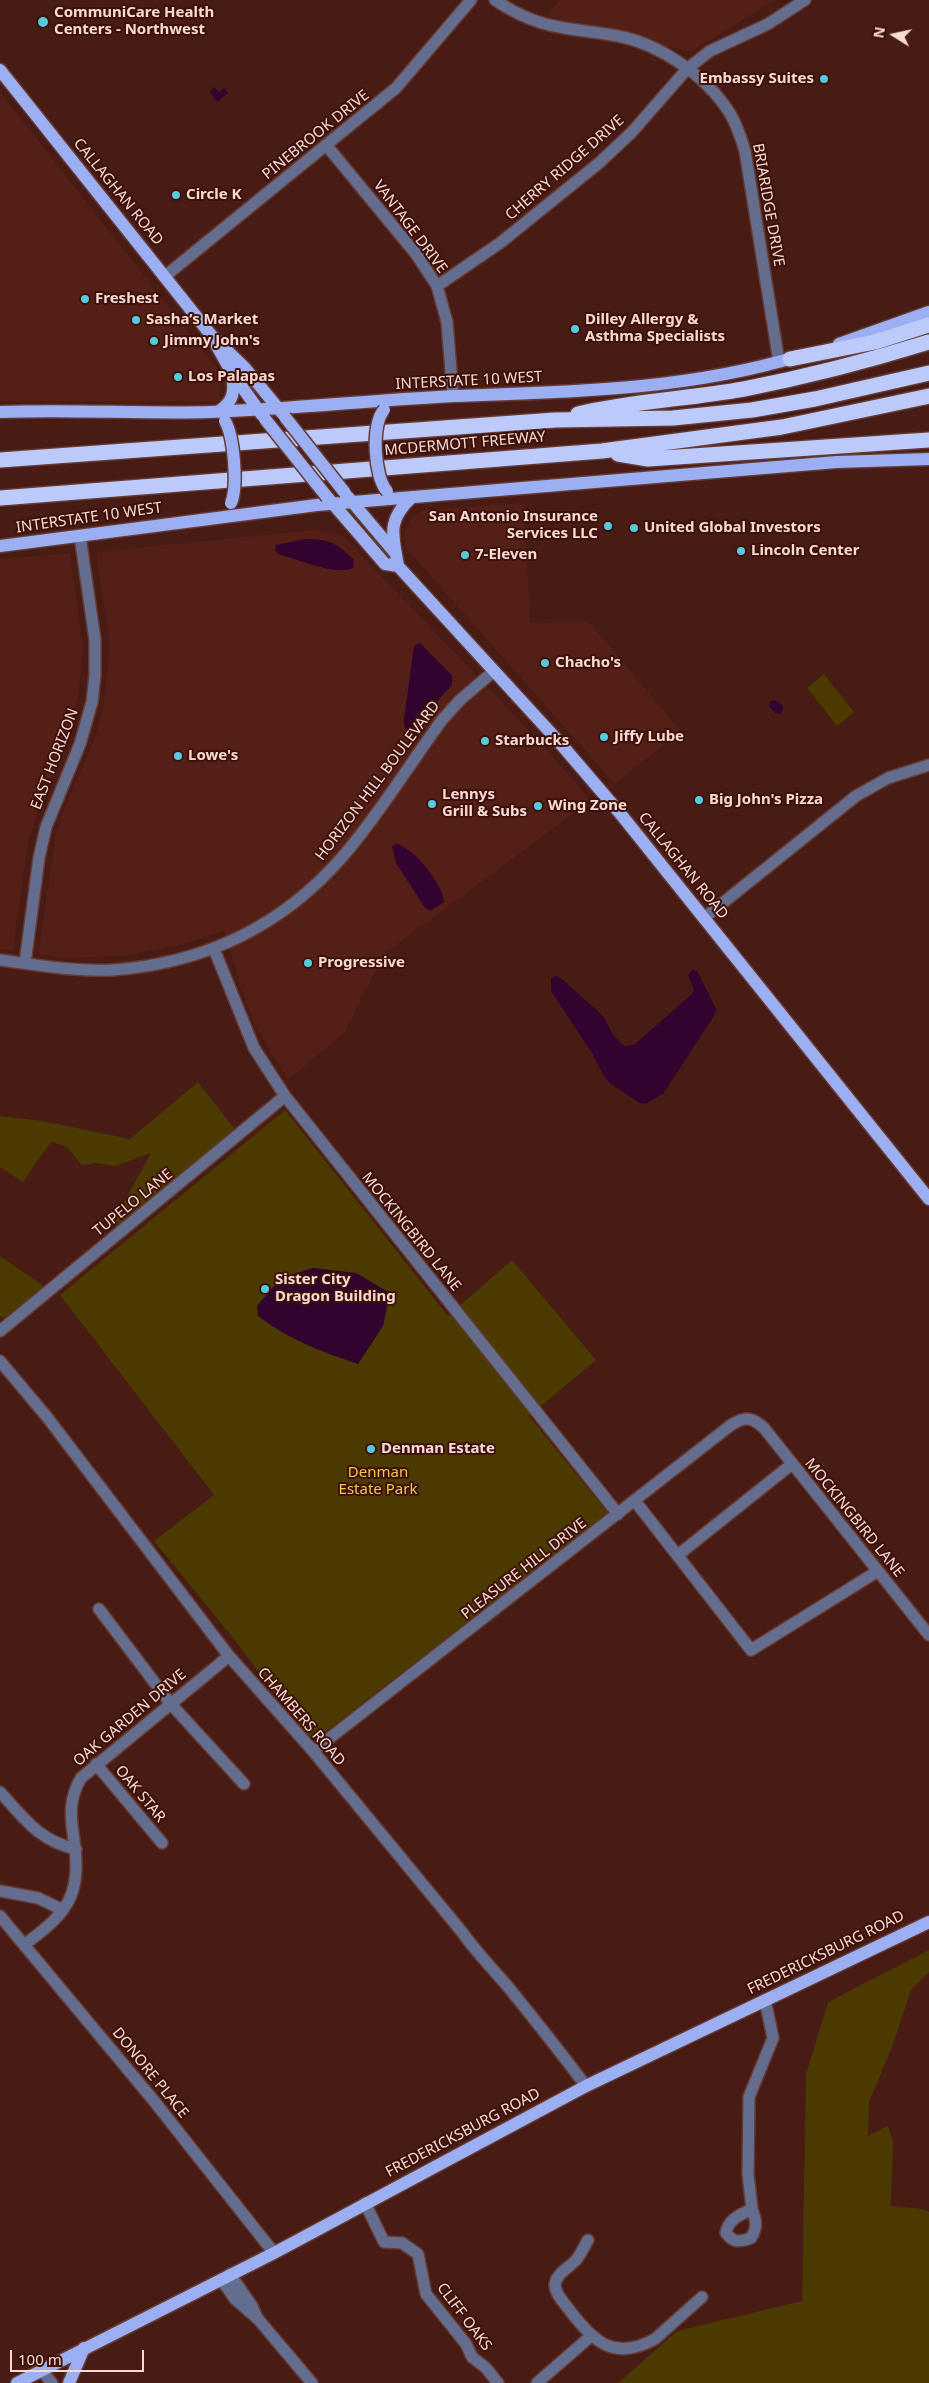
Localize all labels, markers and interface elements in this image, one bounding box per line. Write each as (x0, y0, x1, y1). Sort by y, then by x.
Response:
place label: CommuniCare Health Centers - Northwest (54, 4, 214, 39)
north arrow (869, 10, 919, 60)
marker: CommuniCare Health Centers - Northwest (36, 15, 50, 29)
text: N (868, 25, 889, 40)
place label: Embassy Suites (699, 70, 814, 88)
marker: Embassy Suites (818, 73, 830, 85)
street label: PINEBROOK DRIVE (259, 86, 373, 184)
street label: CHERRY RIDGE DRIVE (502, 112, 628, 224)
street label: CALLAGHAN ROAD (69, 135, 167, 249)
street label: BRIARIDGE DRIVE (748, 142, 788, 268)
street label: VANTAGE DRIVE (369, 177, 451, 277)
place label: Circle K (186, 186, 242, 204)
marker: Circle K (170, 189, 182, 201)
place label: Freshest (95, 290, 159, 308)
marker: Freshest (79, 293, 91, 305)
place label: Sasha’s Market (146, 311, 258, 329)
place label: Dilley Allergy & Asthma Specialists (585, 311, 725, 346)
marker: Sasha’s Market (130, 314, 142, 326)
marker: Dilley Allergy & Asthma Specialists (569, 323, 581, 335)
place label: Jimmy John's (164, 332, 260, 350)
marker: Jimmy John's (148, 335, 160, 347)
place label: Los Palapas (188, 368, 275, 386)
street label: INTERSTATE 10 WEST (395, 368, 543, 394)
marker: Los Palapas (172, 371, 184, 383)
street label: MCDERMOTT FREEWAY (384, 428, 546, 460)
street label: INTERSTATE 10 WEST (15, 499, 163, 537)
place label: San Antonio Insurance Services LLC (429, 508, 598, 543)
place label: United Global Investors (644, 519, 821, 537)
marker: San Antonio Insurance Services LLC (602, 520, 614, 532)
marker: United Global Investors (628, 522, 640, 534)
place label: Lincoln Center (751, 542, 859, 560)
marker: Lincoln Center (735, 545, 747, 557)
place label: 7-Eleven (475, 546, 537, 564)
marker: 7-Eleven (459, 549, 471, 561)
place label: Chacho's (555, 654, 621, 672)
marker: Chacho's (539, 657, 551, 669)
street label: HORIZON HILL BOULEVARD (312, 698, 444, 864)
street label: EAST HORIZON (27, 706, 83, 812)
place label: Jiffy Lube (614, 728, 684, 746)
marker: Jiffy Lube (598, 731, 610, 743)
place label: Starbucks (495, 732, 569, 750)
marker: Starbucks (479, 735, 491, 747)
place label: Lowe's (188, 747, 238, 765)
marker: Lowe's (172, 750, 184, 762)
place label: Lennys Grill & Subs (442, 786, 527, 821)
place label: Big John's Pizza (709, 791, 823, 809)
marker: Big John's Pizza (693, 794, 705, 806)
place label: Wing Zone (548, 797, 627, 815)
marker: Lennys Grill & Subs (426, 798, 438, 810)
marker: Wing Zone (532, 800, 544, 812)
street label: CALLAGHAN ROAD (634, 809, 732, 923)
place label: Progressive (318, 954, 405, 972)
marker: Progressive (302, 957, 314, 969)
street label: TUPELO LANE (90, 1165, 176, 1241)
street label: MOCKINGBIRD LANE (358, 1169, 464, 1295)
place label: Sister City Dragon Building (275, 1271, 396, 1306)
marker: Sister City Dragon Building (259, 1283, 271, 1295)
place label: Denman Estate (381, 1440, 495, 1458)
marker: Denman Estate (365, 1443, 377, 1455)
street label: MOCKINGBIRD LANE (801, 1455, 907, 1581)
park label: Denman Estate Park (339, 1464, 417, 1499)
street label: PLEASURE HILL DRIVE (458, 1514, 590, 1624)
street label: CHAMBERS ROAD (253, 1664, 349, 1770)
street label: OAK GARDEN DRIVE (70, 1666, 190, 1770)
street label: OAK STAR (111, 1762, 169, 1826)
street label: FREDERICKSBURG ROAD (745, 1907, 907, 1999)
street label: DONORE PLACE (108, 2024, 192, 2122)
street label: FREDERICKSBURG ROAD (383, 2085, 543, 2181)
street label: CLIFF OAKS (433, 2279, 495, 2355)
scale bar (12, 2340, 146, 2372)
text: 100 m (18, 2349, 62, 2369)

